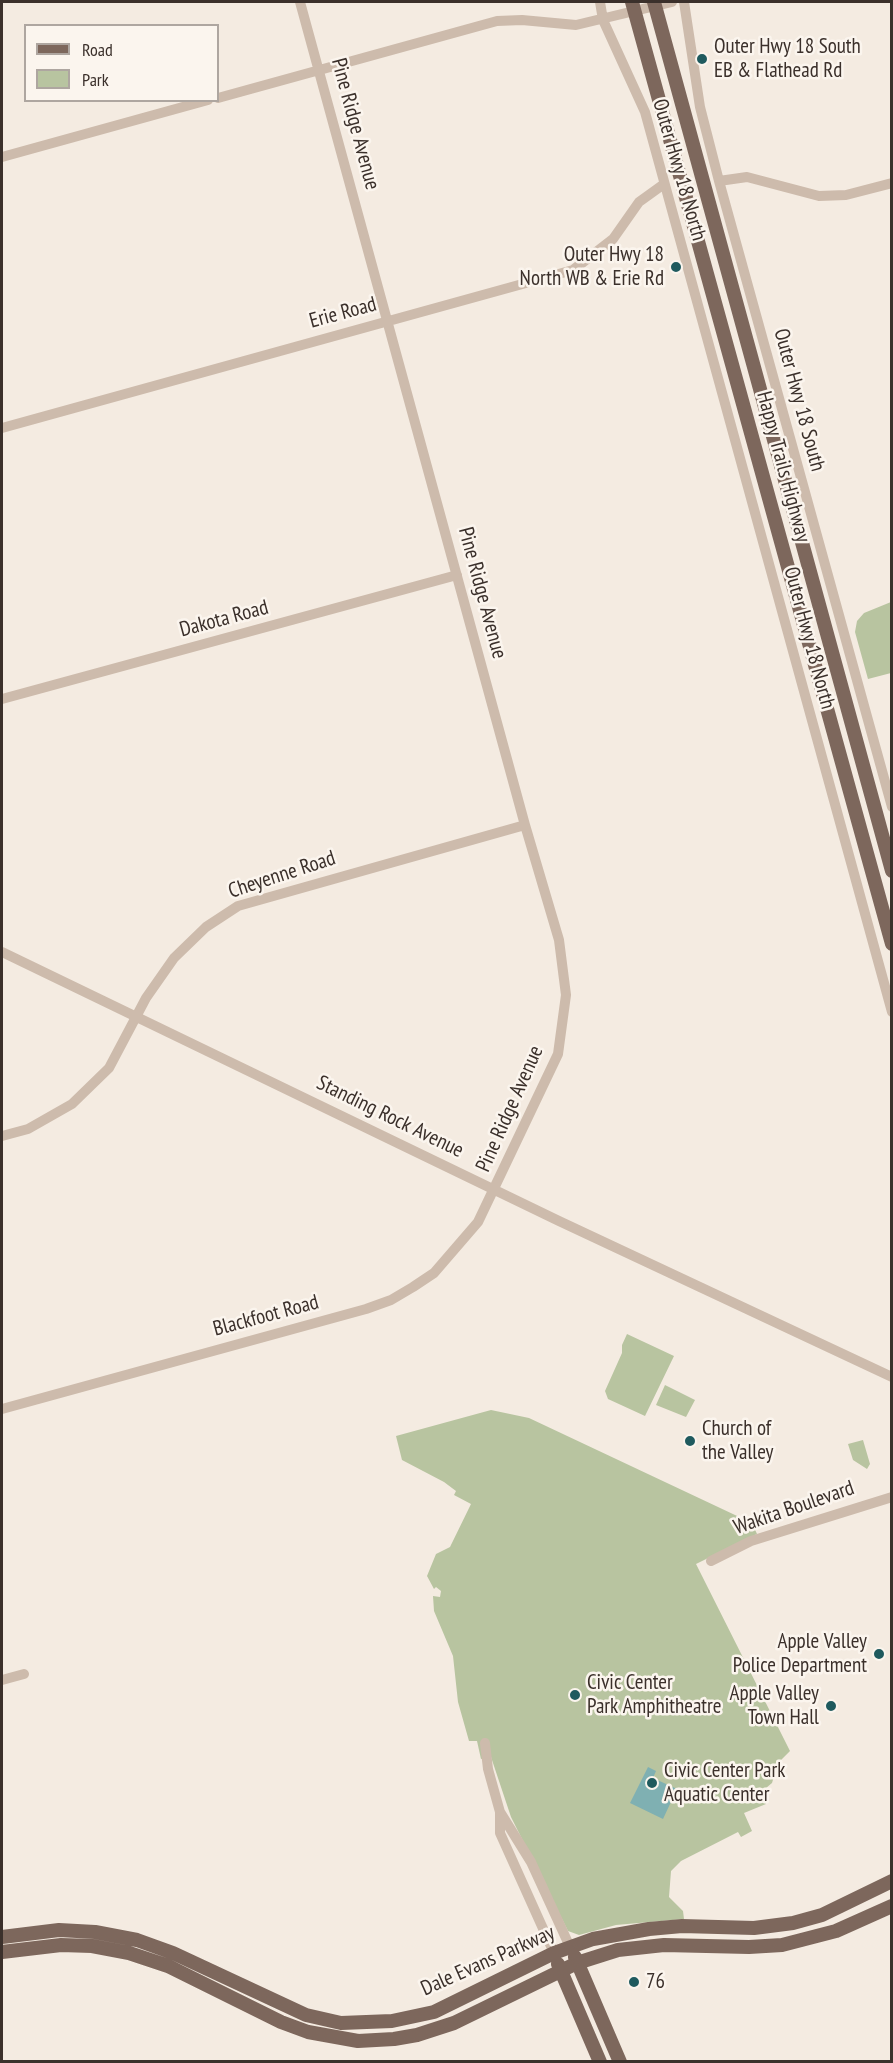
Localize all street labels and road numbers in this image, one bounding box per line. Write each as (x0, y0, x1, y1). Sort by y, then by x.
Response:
street label: Pine Ridge Avenue (325, 55, 385, 193)
street label: Outer Hwy 18 North (647, 96, 711, 244)
street label: Erie Road (307, 292, 379, 334)
street label: Outer Hwy 18 South (768, 326, 830, 474)
street label: Happy Trails Highway (751, 389, 815, 545)
street label: Pine Ridge Avenue (452, 524, 512, 662)
street label: Outer Hwy 18 North (778, 564, 840, 712)
street label: Dakota Road (177, 595, 271, 643)
street label: Cheyenne Road (225, 846, 339, 904)
street label: Pine Ridge Avenue (471, 1042, 549, 1176)
street label: Standing Rock Avenue (312, 1071, 468, 1163)
street label: Blackfoot Road (210, 1290, 322, 1342)
street label: Wakita Boulevard (730, 1476, 858, 1540)
street label: Dale Evans Parkway (417, 1920, 559, 2002)

